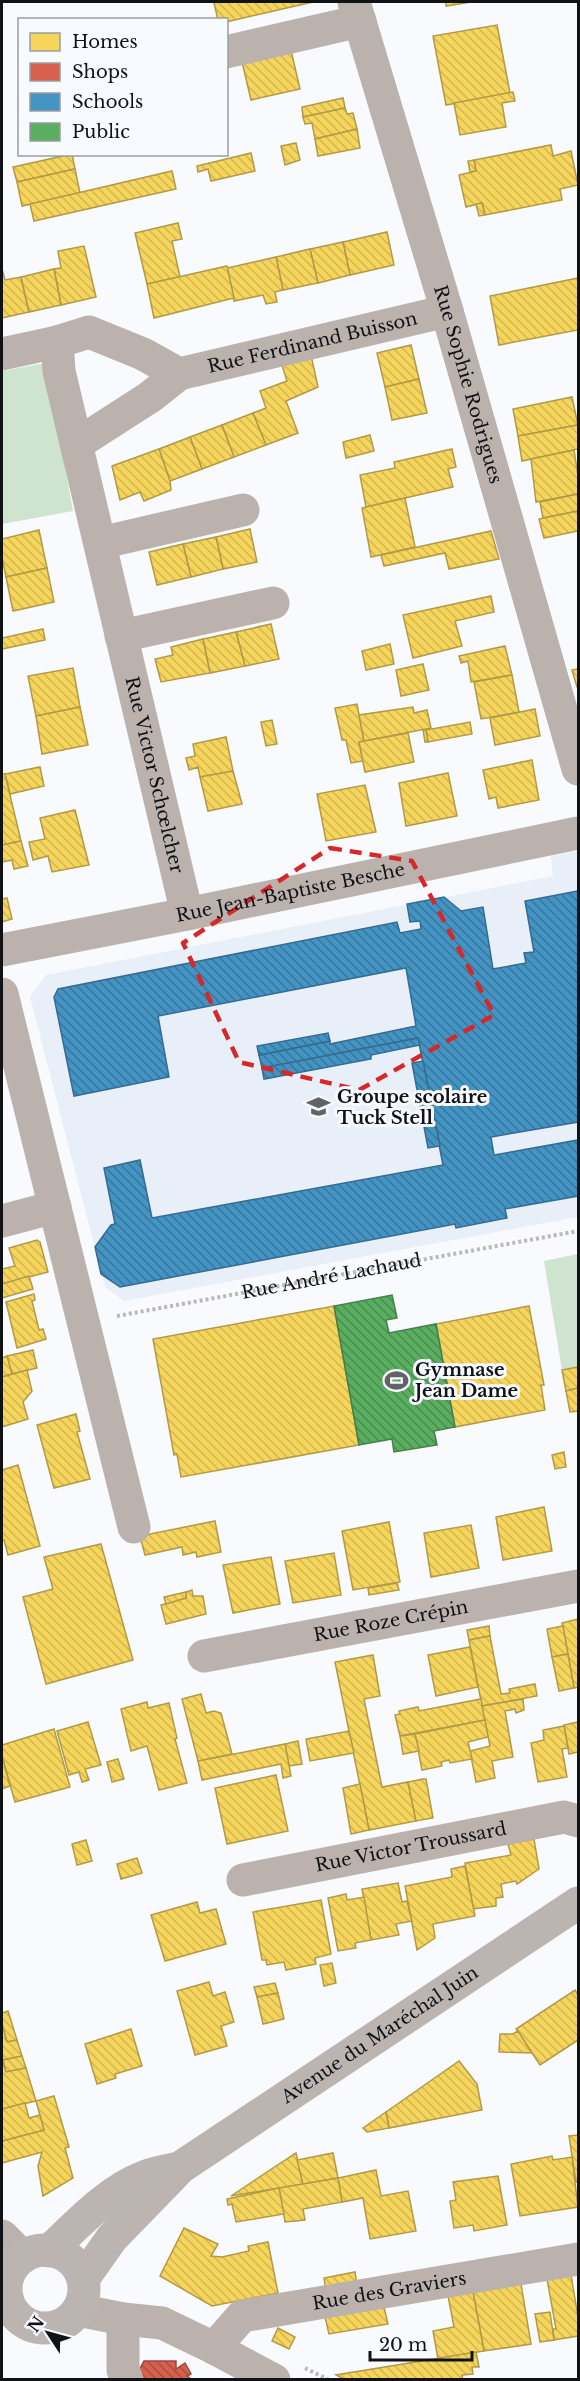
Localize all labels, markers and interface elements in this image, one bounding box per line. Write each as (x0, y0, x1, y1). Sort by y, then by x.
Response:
legend (18, 18, 228, 156)
text: Homes (72, 31, 138, 53)
text: Shops (72, 61, 128, 83)
text: Schools (72, 91, 143, 113)
text: Public (72, 121, 130, 143)
street label: Rue Sophie Rodrigues (429, 283, 507, 486)
street label: Rue Ferdinand Buisson (205, 307, 420, 378)
street label: Rue Victor Schœlcher (120, 674, 188, 876)
street label: Rue Jean-Baptiste Besche (174, 858, 407, 927)
place label: Groupe scolaire Tuck Stell (337, 1086, 487, 1129)
school or university icon: Groupe scolaire Tuck Stell (306, 1094, 332, 1120)
street label: Rue André Lachaud (240, 1249, 423, 1304)
place label: Gymnase Jean Dame (411, 1359, 518, 1402)
sports icon: Gymnase Jean Dame (384, 1367, 410, 1393)
street label: Rue Roze Crépin (312, 1596, 470, 1646)
street label: Rue Victor Troussard (313, 1818, 508, 1877)
street label: Avenue du Maréchal Juin (276, 1961, 482, 2109)
street label: Rue des Graviers (311, 2267, 468, 2315)
north arrow (18, 2303, 78, 2363)
text: N (23, 2312, 48, 2336)
scale bar (370, 2324, 472, 2362)
text: 20 m (379, 2334, 427, 2356)

